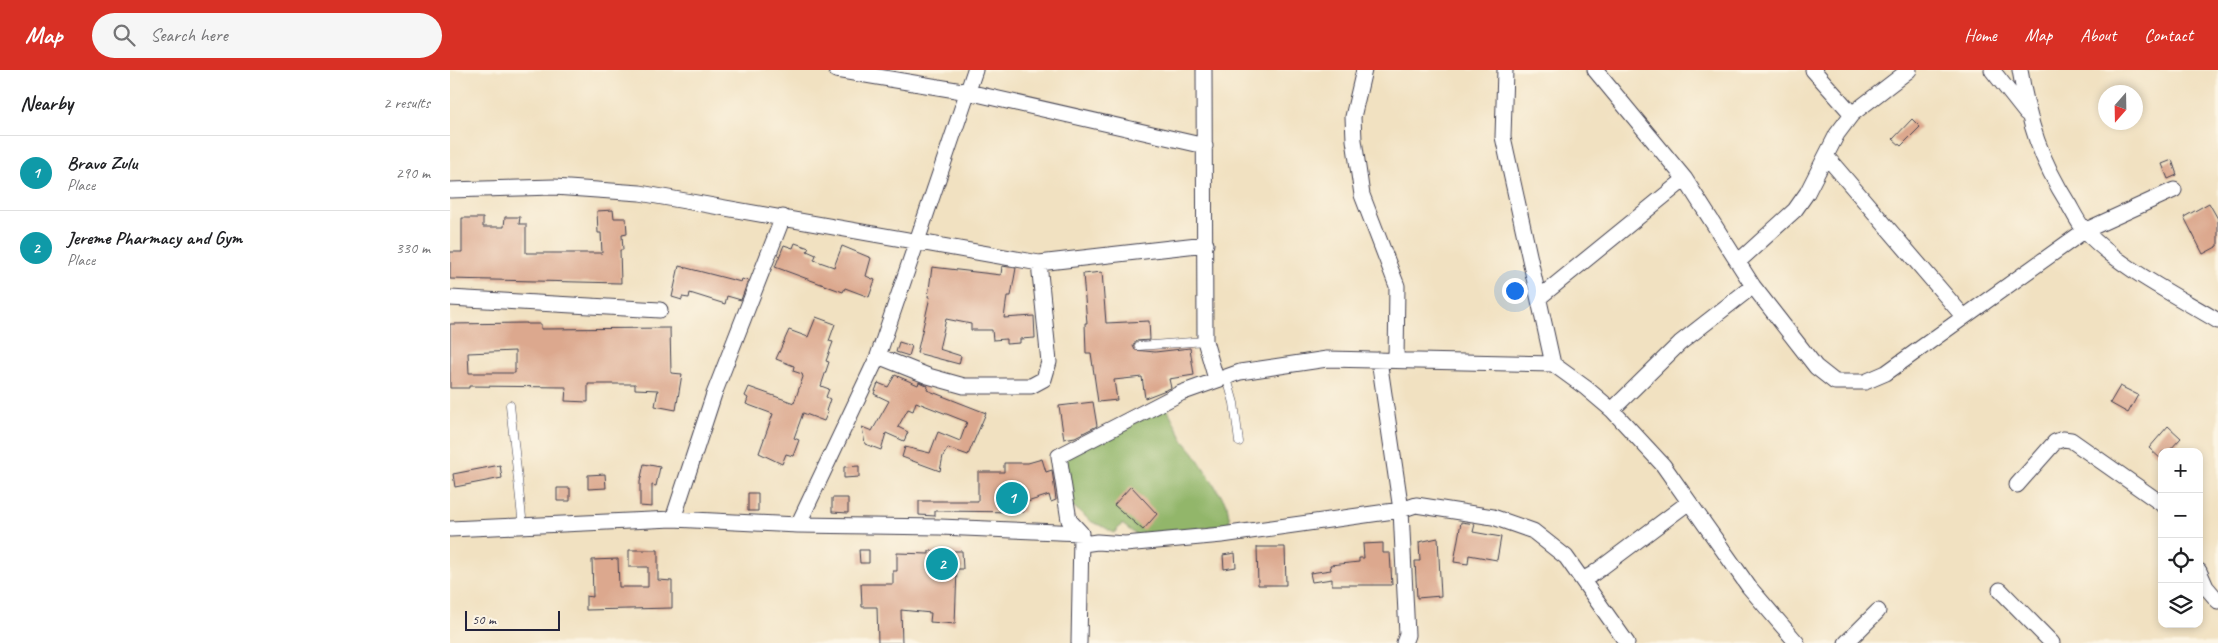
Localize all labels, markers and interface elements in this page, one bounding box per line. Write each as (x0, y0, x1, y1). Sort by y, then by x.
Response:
search box (92, 13, 442, 58)
text: Map (25, 20, 62, 50)
icon: search (110, 21, 138, 49)
text: Search here (150, 23, 228, 47)
text: Home (1964, 24, 1997, 46)
text: Map (2025, 24, 2052, 46)
text: About (2080, 24, 2116, 46)
text: Contact (2144, 24, 2193, 46)
north arrow (2098, 85, 2143, 130)
text: Nearby (20, 90, 73, 116)
text: 2 results (383, 93, 430, 113)
text: Bravo Zulu (67, 151, 137, 175)
text: 1 (32, 163, 40, 183)
text: 290 m (396, 163, 430, 183)
text: Place (67, 175, 95, 195)
text: Jereme Pharmacy and Gym (67, 226, 242, 250)
text: 2 (32, 238, 40, 258)
text: 330 m (396, 238, 430, 258)
text: Place (67, 250, 95, 270)
your location (1502, 278, 1528, 304)
map controls (2158, 448, 2203, 628)
button: + (2158, 448, 2203, 493)
pin: 1 (996, 479, 1028, 517)
button: − (2158, 493, 2203, 538)
button: locate (2158, 538, 2203, 583)
pin: 2 (926, 545, 958, 583)
button: layers (2158, 583, 2203, 628)
scale bar (465, 608, 560, 631)
text: 50 m (472, 611, 496, 628)

